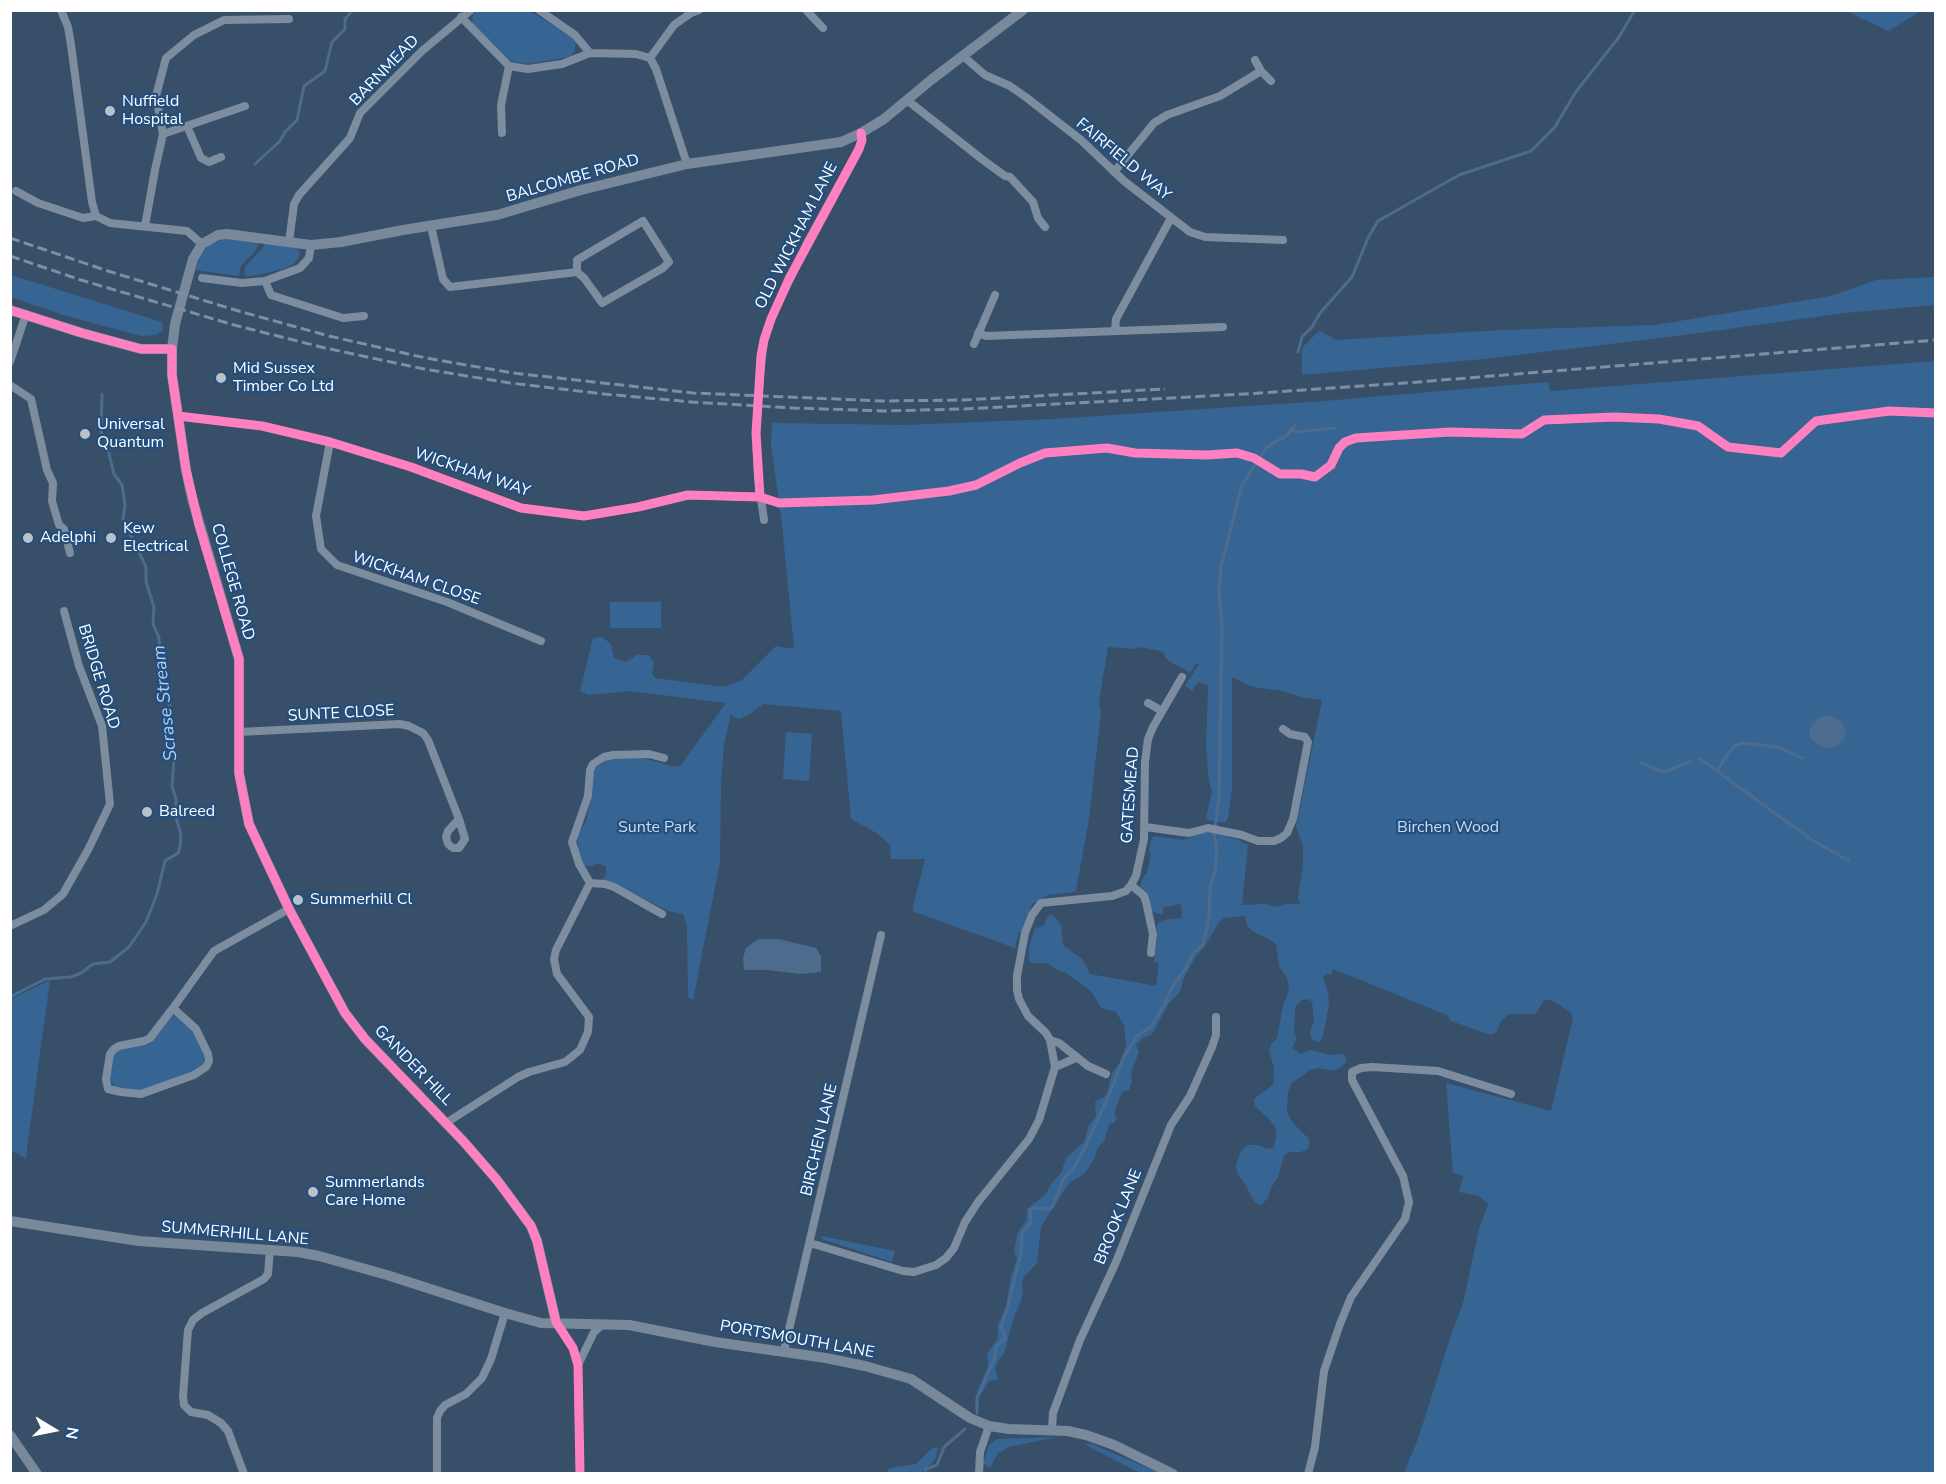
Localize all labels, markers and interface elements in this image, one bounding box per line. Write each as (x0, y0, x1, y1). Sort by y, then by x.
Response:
street label: BARNMEAD (346, 32, 424, 110)
place label: Nuffield Hospital (122, 92, 183, 130)
marker: Nuffield Hospital (103, 104, 117, 118)
street label: FAIRFIELD WAY (1072, 115, 1174, 205)
street label: BALCOMBE ROAD (504, 151, 642, 207)
street label: OLD WICKHAM LANE (752, 159, 842, 313)
place label: Mid Sussex Timber Co Ltd (233, 359, 334, 397)
marker: Mid Sussex Timber Co Ltd (214, 371, 228, 385)
place label: Universal Quantum (97, 415, 165, 453)
marker: Universal Quantum (78, 427, 92, 441)
street label: WICKHAM WAY (412, 444, 532, 502)
place label: Kew Electrical (123, 519, 189, 557)
street label: COLLEGE ROAD (206, 521, 258, 643)
place label: Adelphi (40, 528, 96, 548)
marker: Adelphi (21, 531, 35, 545)
marker: Kew Electrical (104, 531, 118, 545)
street label: WICKHAM CLOSE (349, 548, 483, 610)
street label: BRIDGE ROAD (73, 622, 123, 732)
water label: Scrase Stream (149, 644, 183, 762)
street label: SUNTE CLOSE (287, 702, 395, 726)
street label: GATESMEAD (1118, 746, 1144, 844)
place label: Balreed (159, 802, 215, 822)
marker: Balreed (140, 805, 154, 819)
park label: Sunte Park (618, 818, 696, 838)
park label: Birchen Wood (1397, 818, 1499, 838)
place label: Summerhill Cl (310, 890, 412, 910)
marker: Summerhill Cl (291, 893, 305, 907)
street label: GANDER HILL (370, 1022, 456, 1110)
street label: BIRCHEN LANE (798, 1082, 842, 1198)
street label: BROOK LANE (1091, 1166, 1147, 1268)
place label: Summerlands Care Home (325, 1173, 425, 1211)
marker: Summerlands Care Home (306, 1185, 320, 1199)
street label: SUMMERHILL LANE (161, 1218, 309, 1250)
street label: PORTSMOUTH LANE (718, 1317, 876, 1363)
north arrow (24, 1400, 84, 1460)
text: N (60, 1425, 84, 1441)

